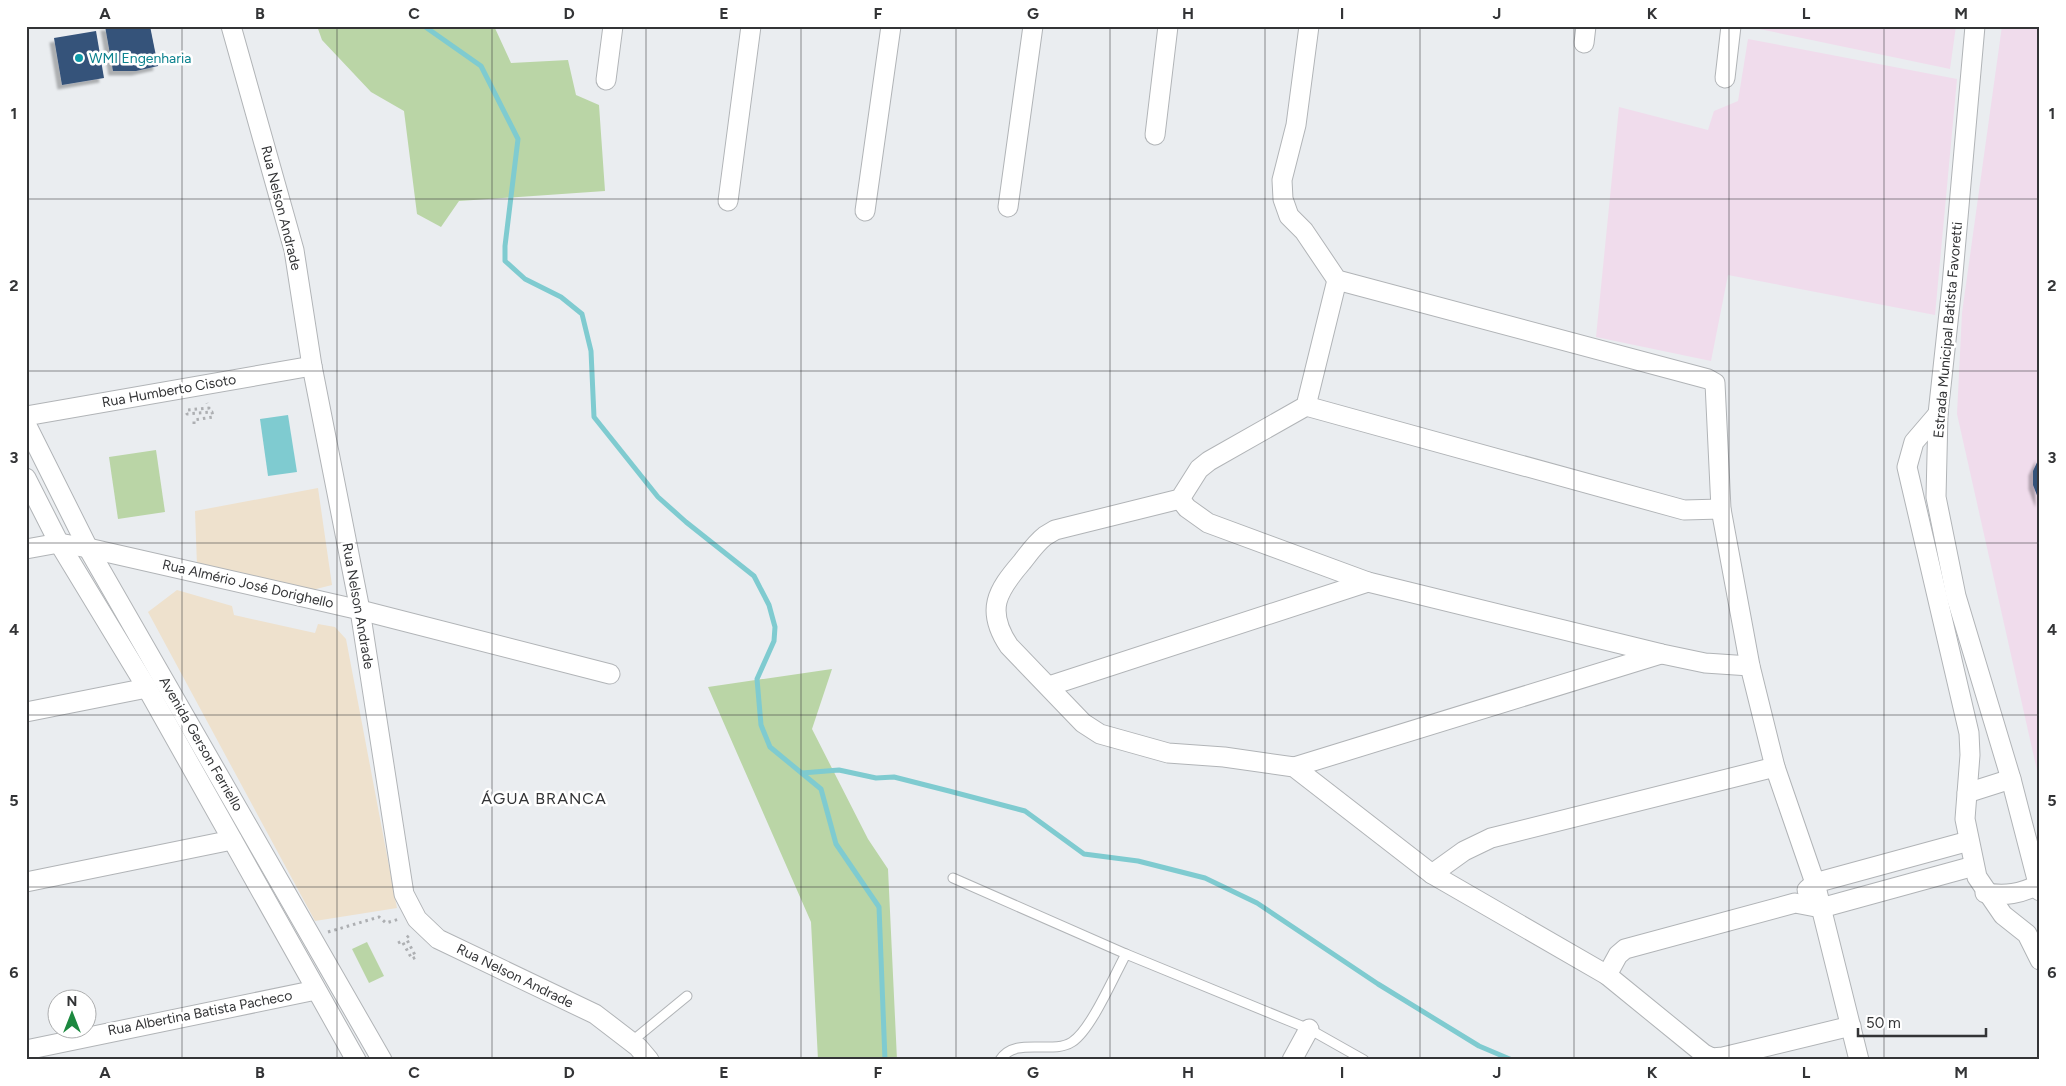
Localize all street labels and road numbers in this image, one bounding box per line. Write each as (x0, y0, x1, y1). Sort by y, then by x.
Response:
street label: Rua Nelson Andrade (257, 144, 305, 272)
street label: Estrada Municipal Batista Favoretti (1930, 221, 1966, 439)
street label: Rua Humberto Cisoto (100, 371, 238, 411)
street label: Rua Nelson Andrade (339, 542, 378, 671)
street label: Rua Almério José Dorighello (161, 556, 335, 612)
street label: Avenida Gerson Ferriello (155, 674, 247, 814)
street label: Rua Nelson Andrade (454, 940, 577, 1012)
street label: Rua Albertina Batista Pacheco (106, 987, 294, 1039)

